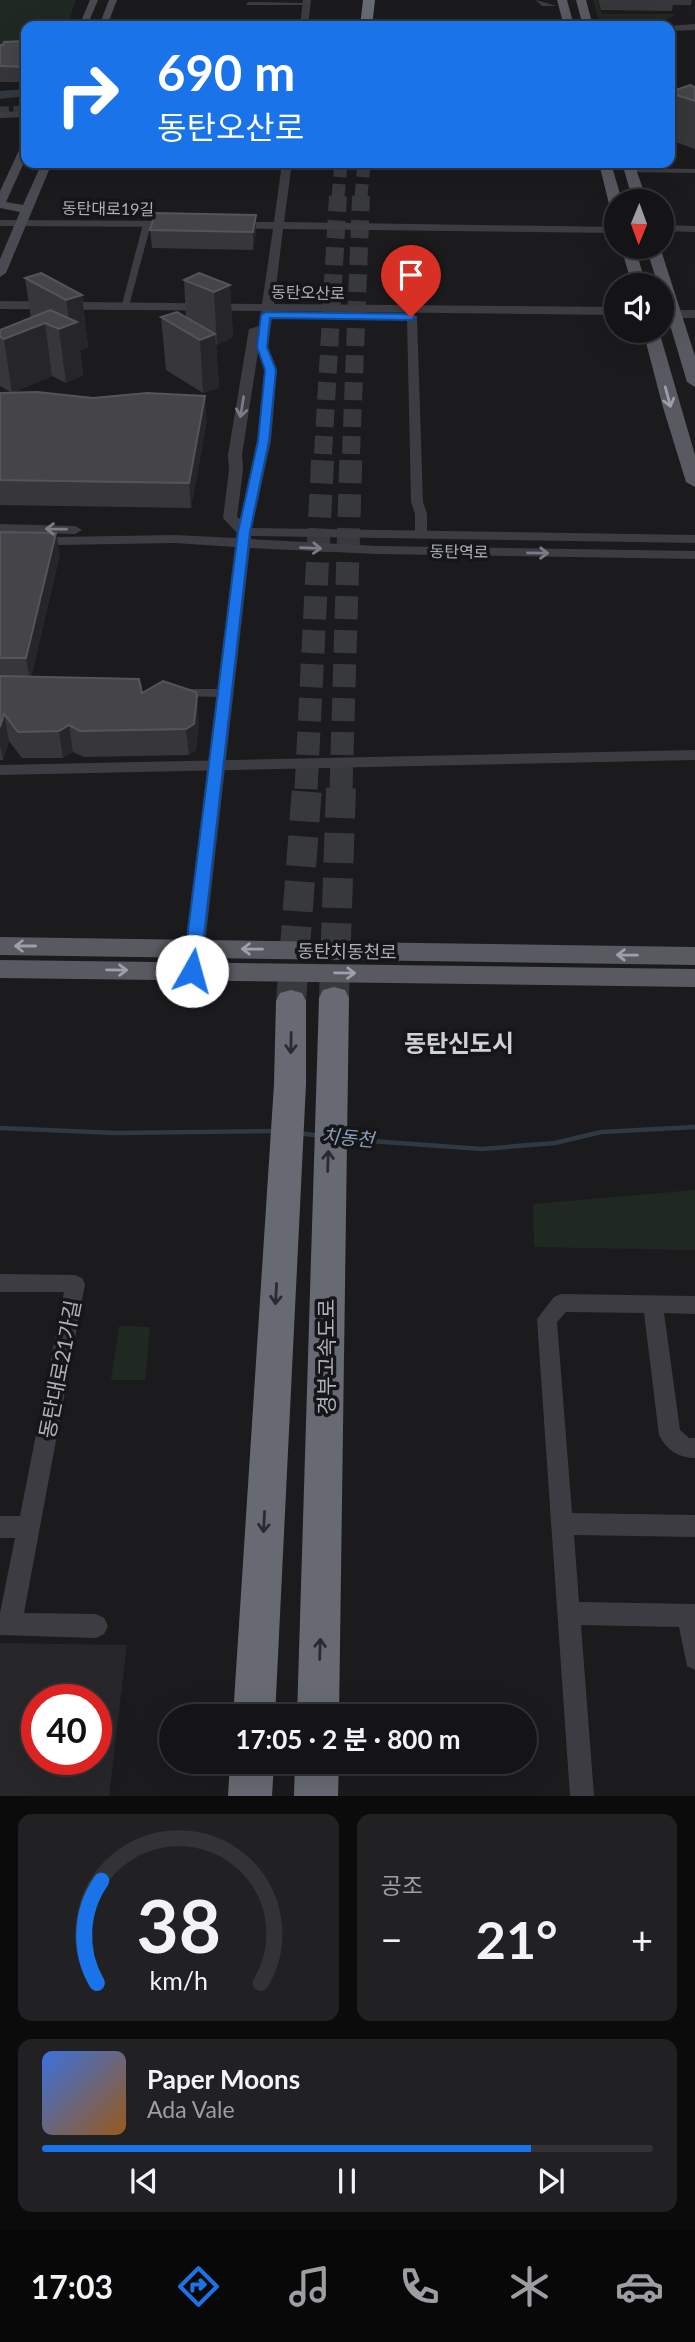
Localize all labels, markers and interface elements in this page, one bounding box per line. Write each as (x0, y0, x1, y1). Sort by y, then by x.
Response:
text: 690 m (157, 43, 295, 101)
icon: right (42, 49, 133, 140)
text: 동탄오산로 (157, 107, 304, 146)
north arrow (604, 189, 674, 259)
map controls (604, 189, 674, 343)
street label: 동탄대로19길 (62, 198, 154, 218)
pin (381, 245, 441, 317)
icon: arrive (392, 256, 430, 294)
button: sound (604, 273, 674, 343)
street label: 동탄오산로 (271, 282, 345, 302)
one-way arrow (662, 385, 675, 408)
one-way arrow (235, 395, 248, 418)
one-way arrow (45, 523, 68, 536)
one-way arrow (299, 541, 322, 554)
street label: 동탄역로 (429, 541, 489, 561)
one-way arrow (526, 546, 549, 560)
position arrow (155, 934, 229, 1008)
street label: 동탄치동천로 (297, 939, 397, 963)
one-way arrow (14, 940, 37, 953)
one-way arrow (241, 942, 264, 956)
one-way arrow (616, 948, 639, 962)
one-way arrow (105, 963, 128, 977)
one-way arrow (333, 966, 356, 980)
district label: 동탄신도시 (404, 1028, 514, 1057)
one-way arrow (284, 1031, 297, 1054)
water label: 치동천 (321, 1123, 377, 1151)
one-way arrow (321, 1149, 335, 1172)
one-way arrow (270, 1283, 283, 1306)
street label: 동탄대로21가길 (33, 1298, 85, 1440)
street label: 경부고속도로 (313, 1299, 338, 1415)
one-way arrow (258, 1510, 271, 1533)
one-way arrow (314, 1637, 327, 1660)
speed limit sign: 40 (21, 1684, 112, 1775)
text: 17:05 · 2 분 · 800 m (235, 1723, 461, 1755)
text: 공조 (381, 1871, 423, 1899)
text: 38 (136, 1882, 220, 1970)
text: 21° (476, 1908, 558, 1970)
text: − (381, 1916, 403, 1962)
text: + (631, 1916, 653, 1962)
text: km/h (149, 1965, 208, 1995)
text: Paper Moons (147, 2063, 300, 2095)
text: Ada Vale (147, 2095, 235, 2123)
icon: previous (125, 2162, 163, 2200)
icon: pause (328, 2162, 366, 2200)
icon: next (532, 2162, 570, 2200)
icon: directions (174, 2262, 223, 2311)
icon: music (285, 2262, 334, 2311)
icon: phone (395, 2262, 444, 2311)
icon: climate (505, 2262, 554, 2311)
icon: car (615, 2262, 664, 2311)
text: 17:03 (31, 2267, 113, 2306)

